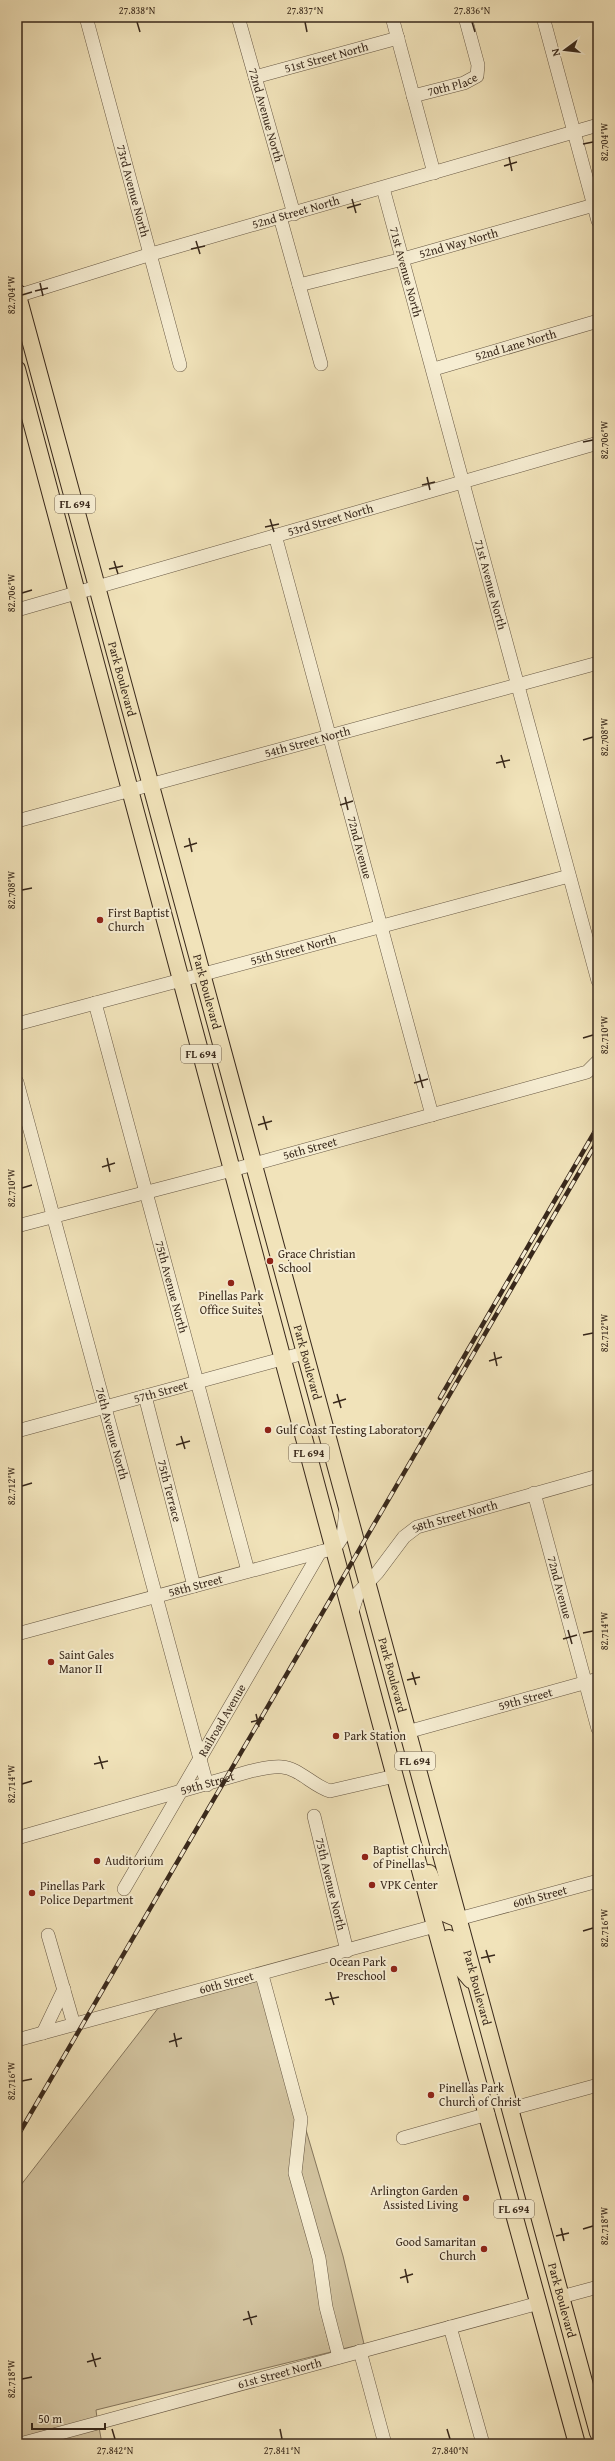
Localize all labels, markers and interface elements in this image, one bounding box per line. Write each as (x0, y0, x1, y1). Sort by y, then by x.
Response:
text: 27.838°N (119, 3, 156, 18)
text: 27.837°N (287, 3, 324, 18)
text: 27.836°N (454, 3, 491, 18)
north arrow (545, 30, 585, 70)
street label: 51st Street North (282, 37, 370, 77)
text: N (546, 46, 564, 58)
street label: 72nd Avenue North (245, 66, 288, 164)
street label: 70th Place (425, 68, 481, 100)
text: 82.704°W (597, 122, 612, 161)
street label: 73rd Avenue North (113, 143, 154, 239)
street label: 52nd Street North (250, 191, 342, 233)
street label: 52nd Way North (417, 223, 500, 262)
street label: 71st Avenue North (386, 225, 427, 319)
text: 82.704°W (4, 275, 19, 314)
street label: 52nd Lane North (473, 325, 558, 365)
text: 82.706°W (597, 420, 612, 459)
road number: FL 694 (55, 495, 95, 513)
street label: 53rd Street North (285, 499, 375, 540)
street label: 71st Avenue North (471, 538, 511, 632)
text: 82.706°W (4, 573, 19, 612)
street label: Park Boulevard (104, 640, 141, 719)
text: 82.708°W (597, 717, 612, 756)
street label: 54th Street North (263, 722, 352, 761)
street label: 72nd Avenue (344, 814, 377, 881)
text: 82.708°W (4, 870, 19, 909)
place label: First Baptist Church (108, 904, 170, 935)
marker: First Baptist Church (95, 915, 105, 925)
street label: 55th Street North (248, 930, 338, 969)
street label: Park Boulevard (189, 952, 226, 1031)
text: 82.710°W (597, 1015, 612, 1054)
road number: FL 694 (181, 1045, 221, 1063)
street label: 56th Street (281, 1132, 340, 1164)
text: 82.710°W (4, 1168, 19, 1207)
street label: 75th Avenue North (151, 1239, 193, 1335)
place label: Grace Christian School (278, 1245, 356, 1276)
marker: Grace Christian School (265, 1256, 275, 1266)
marker: Pinellas Park Office Suites (226, 1278, 236, 1288)
place label: Pinellas Park Office Suites (198, 1287, 264, 1318)
text: 82.712°W (597, 1313, 612, 1352)
street label: Park Boulevard (290, 1323, 326, 1402)
street label: 57th Street (132, 1376, 190, 1407)
street label: 76th Avenue North (92, 1385, 133, 1481)
place label: Gulf Coast Testing Laboratory (276, 1421, 425, 1438)
marker: Gulf Coast Testing Laboratory (263, 1425, 273, 1435)
road number: FL 694 (289, 1444, 329, 1462)
street label: 75th Terrace (154, 1458, 186, 1524)
text: 82.712°W (4, 1466, 19, 1505)
street label: 58th Street North (408, 1496, 499, 1536)
street label: 72nd Avenue (544, 1554, 577, 1621)
street label: 58th Street (166, 1570, 225, 1601)
text: 82.714°W (597, 1611, 612, 1650)
street label: Park Boulevard (375, 1635, 411, 1715)
place label: Saint Gales Manor II (59, 1646, 114, 1677)
marker: Saint Gales Manor II (46, 1657, 56, 1667)
street label: Railroad Avenue (194, 1680, 250, 1760)
street label: 59th Street (496, 1683, 555, 1714)
place label: Park Station (344, 1727, 406, 1744)
marker: Park Station (331, 1731, 341, 1741)
road number: FL 694 (395, 1752, 435, 1770)
text: 82.714°W (4, 1764, 19, 1803)
street label: 59th Street (178, 1767, 237, 1799)
street label: 75th Avenue North (312, 1836, 351, 1932)
place label: Baptist Church of Pinellas (373, 1841, 448, 1872)
place label: Auditorium (105, 1852, 164, 1869)
marker: Baptist Church of Pinellas (360, 1852, 370, 1862)
marker: Auditorium (92, 1856, 102, 1866)
place label: VPK Center (380, 1876, 438, 1893)
place label: Pinellas Park Police Department (40, 1877, 134, 1908)
marker: VPK Center (367, 1880, 377, 1890)
street label: 60th Street (511, 1881, 570, 1912)
marker: Pinellas Park Police Department (27, 1888, 37, 1898)
text: 82.716°W (597, 1908, 612, 1947)
street label: Park Boulevard (459, 1948, 496, 2027)
place label: Ocean Park Preschool (330, 1953, 387, 1984)
marker: Ocean Park Preschool (389, 1964, 399, 1974)
street label: 60th Street (197, 1967, 256, 1998)
text: 82.716°W (4, 2061, 19, 2100)
place label: Pinellas Park Church of Christ (439, 2079, 522, 2110)
marker: Pinellas Park Church of Christ (426, 2090, 436, 2100)
place label: Arlington Garden Assisted Living (370, 2182, 458, 2213)
marker: Arlington Garden Assisted Living (461, 2193, 471, 2203)
road number: FL 694 (494, 2200, 534, 2218)
text: 82.718°W (597, 2206, 612, 2245)
place label: Good Samaritan Church (396, 2233, 476, 2264)
marker: Good Samaritan Church (479, 2244, 489, 2254)
street label: Park Boulevard (544, 2261, 581, 2340)
street label: 61st Street North (236, 2353, 324, 2392)
text: 82.718°W (4, 2359, 19, 2398)
scale bar (32, 2405, 105, 2431)
text: 50 m (38, 2410, 62, 2427)
text: 27.842°N (97, 2443, 134, 2458)
text: 27.841°N (264, 2443, 301, 2458)
text: 27.840°N (432, 2443, 469, 2458)

